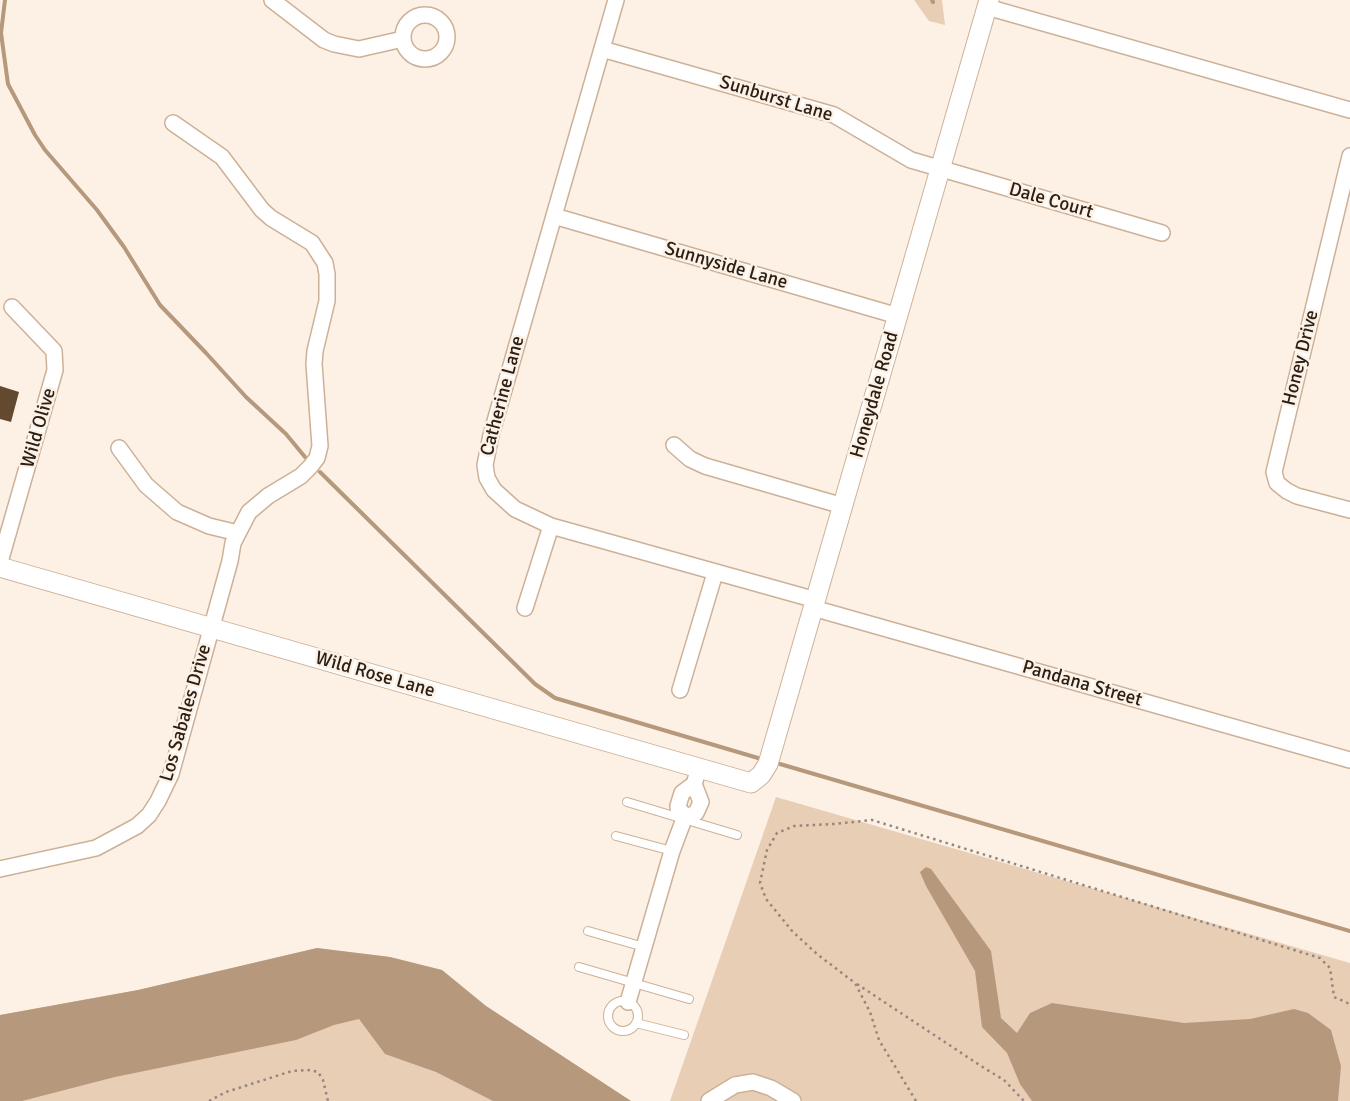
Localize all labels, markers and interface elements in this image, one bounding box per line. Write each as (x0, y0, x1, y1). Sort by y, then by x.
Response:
street label: Sunburst Lane (717, 71, 835, 127)
street label: Dale Court (1006, 178, 1096, 224)
street label: Sunnyside Lane (662, 238, 790, 294)
street label: Honey Drive (1278, 308, 1324, 408)
street label: Honeydale Road (846, 329, 904, 461)
street label: Catherine Lane (476, 334, 530, 458)
street label: Wild Olive (17, 386, 61, 470)
street label: Los Sabales Drive (156, 642, 216, 784)
street label: Wild Rose Lane (313, 647, 437, 703)
street label: Pandana Street (1019, 656, 1145, 712)

